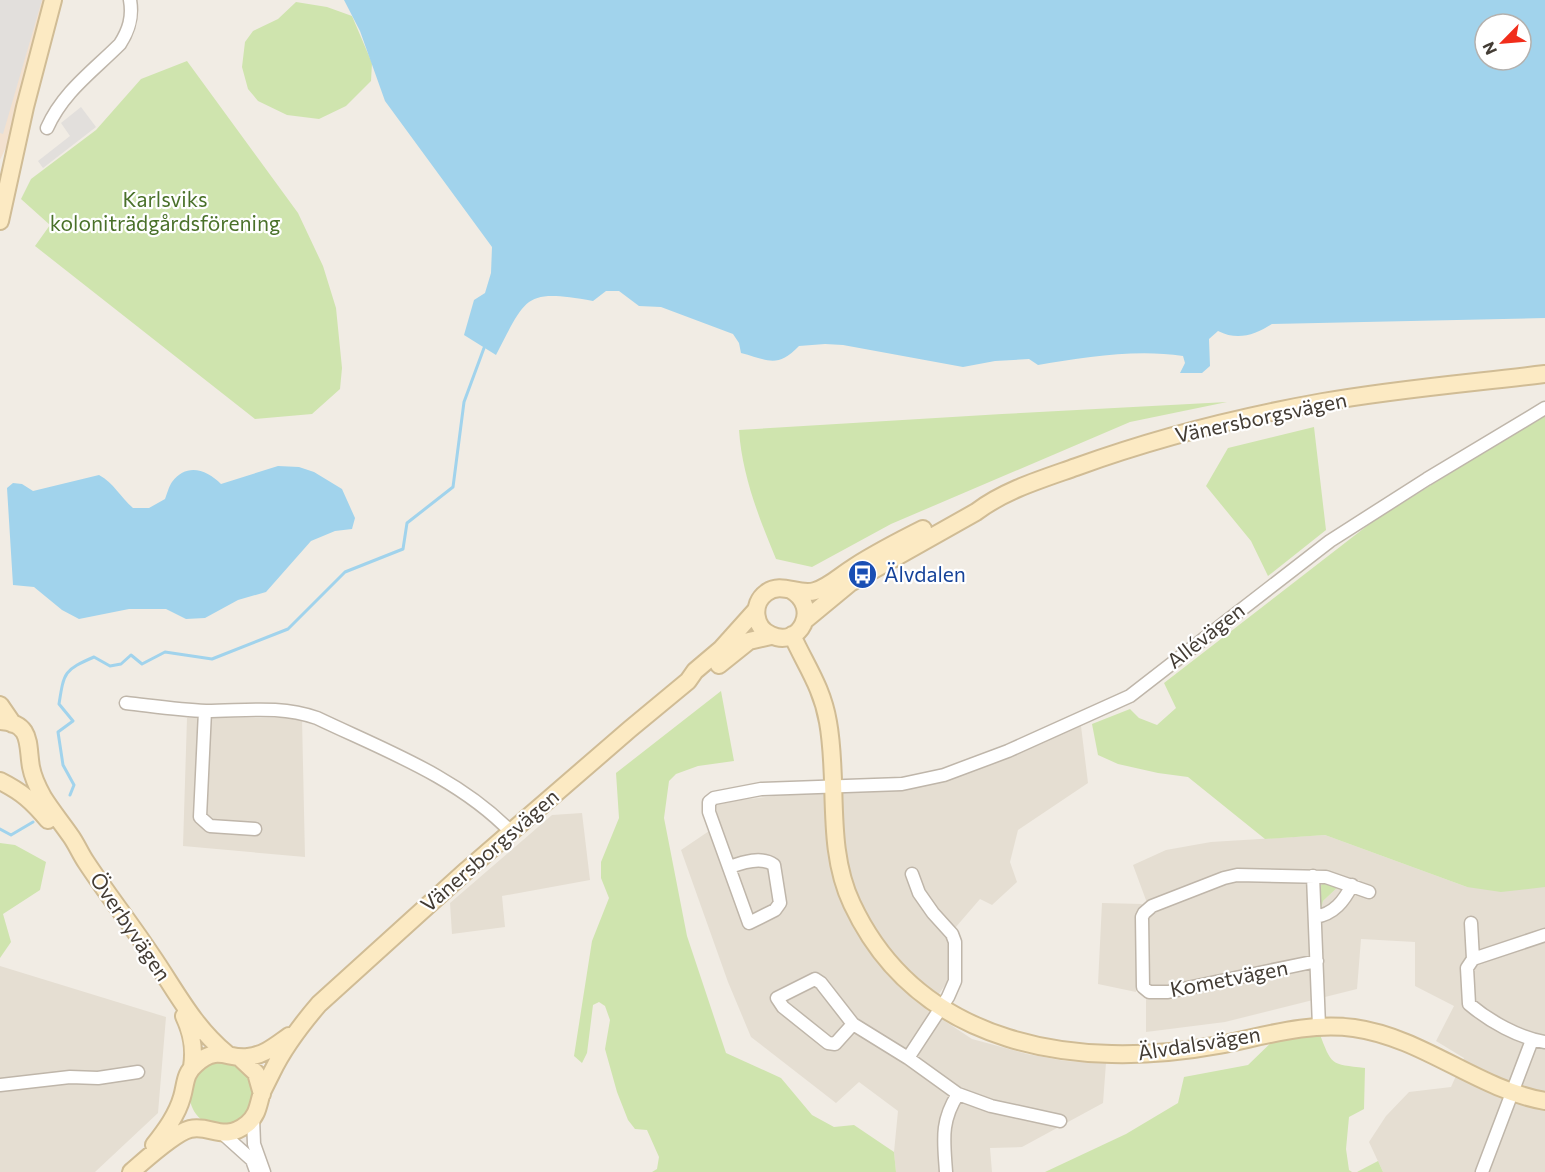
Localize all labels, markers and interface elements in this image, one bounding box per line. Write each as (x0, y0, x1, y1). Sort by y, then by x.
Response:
north arrow (1473, 12, 1533, 72)
text: N (1478, 39, 1500, 58)
park label: Karlsviks koloniträdgårdsförening (50, 186, 280, 235)
street label: Vänersborgsvägen (1173, 386, 1349, 447)
bus stop icon: Älvdalen (847, 559, 879, 591)
place label: Älvdalen (884, 561, 966, 586)
street label: Allévägen (1161, 597, 1249, 673)
street label: Vänersborgsvägen (415, 783, 563, 917)
street label: Överbyvägen (86, 867, 177, 985)
street label: Kometvägen (1168, 954, 1290, 1001)
street label: Älvdalsvägen (1136, 1020, 1262, 1065)

